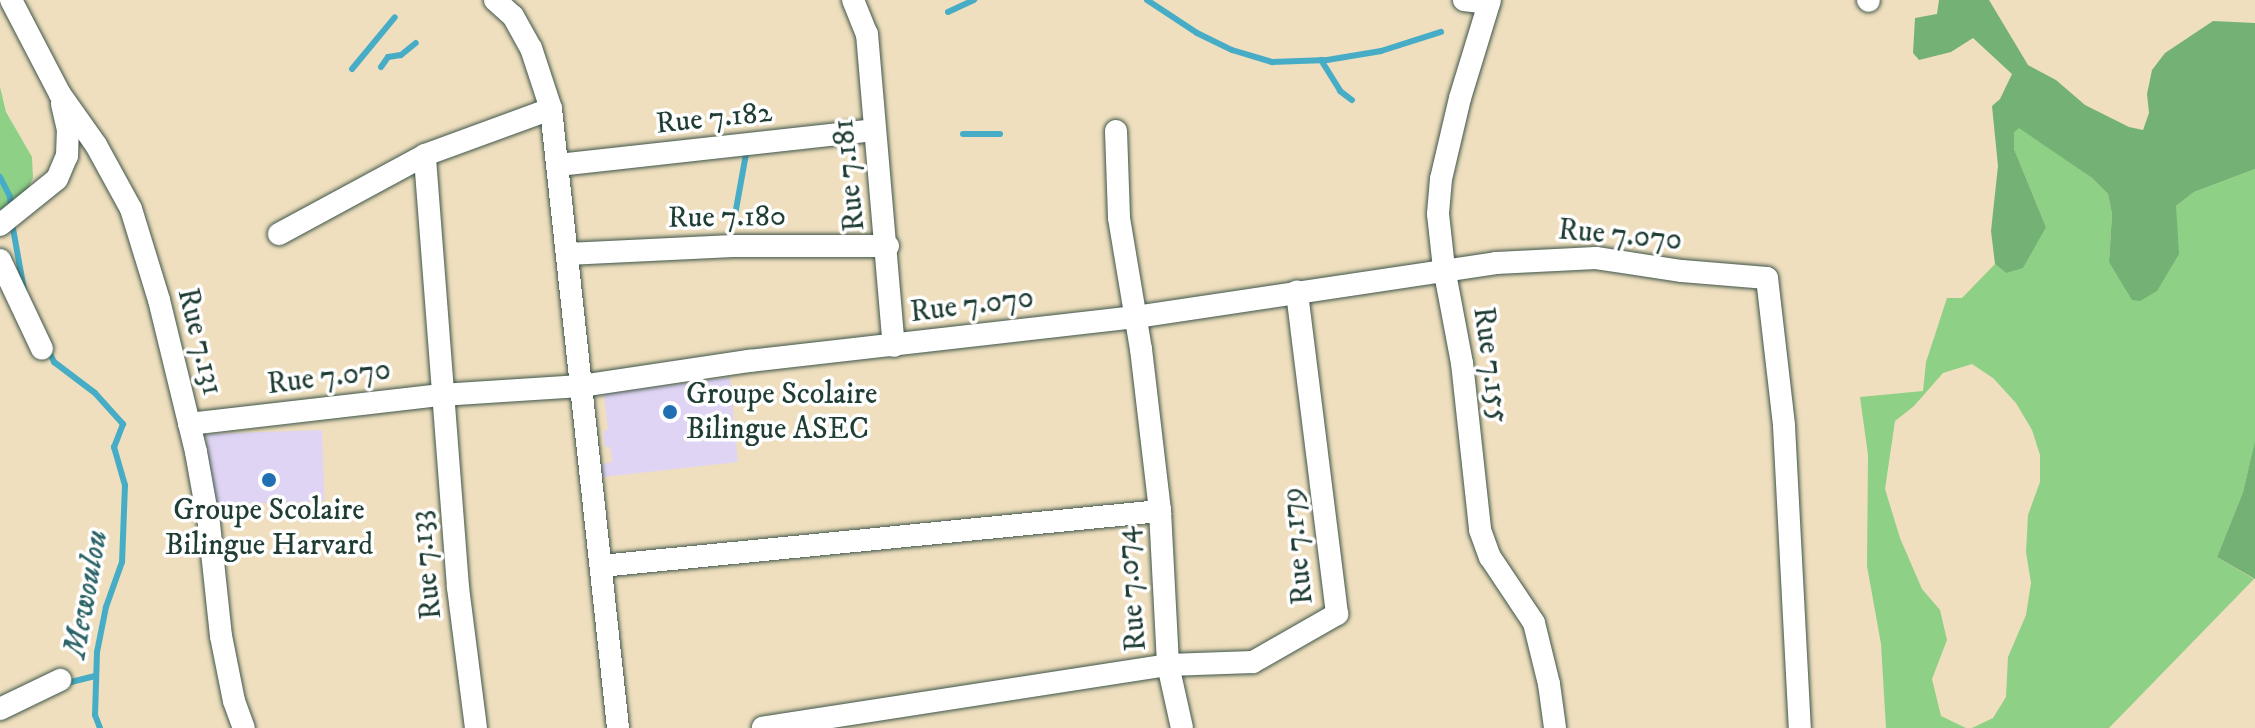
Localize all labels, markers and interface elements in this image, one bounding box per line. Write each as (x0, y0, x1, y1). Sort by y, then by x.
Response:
street label: Rue 7.182 (654, 95, 774, 143)
street label: Rue 7.181 (826, 117, 874, 233)
street label: Rue 7.180 (668, 199, 786, 237)
street label: Rue 7.070 (1557, 213, 1683, 259)
street label: Rue 7.070 (908, 281, 1036, 331)
street label: Rue 7.131 (168, 285, 230, 399)
street label: Rue 7.155 (1464, 305, 1516, 425)
street label: Rue 7.070 (265, 353, 393, 403)
place label: Groupe Scolaire Bilingue ASEC (686, 377, 877, 448)
marker: Groupe Scolaire Bilingue ASEC (661, 403, 679, 421)
marker: Groupe Scolaire Bilingue Harvard (260, 471, 278, 489)
street label: Rue 7.179 (1274, 486, 1322, 606)
place label: Groupe Scolaire Bilingue Harvard (165, 493, 373, 564)
street label: Rue 7.133 (403, 509, 451, 621)
street label: Rue 7.074 (1109, 525, 1155, 653)
water label: Mewoulou (57, 527, 117, 661)

